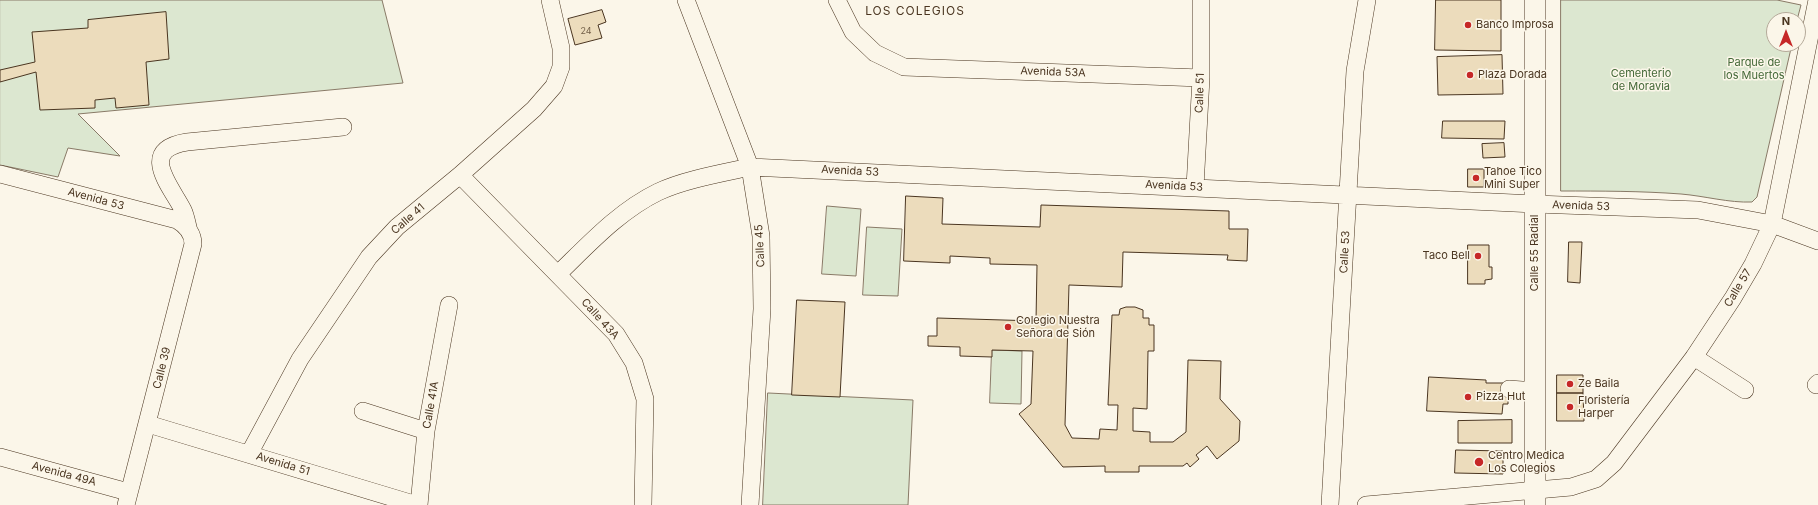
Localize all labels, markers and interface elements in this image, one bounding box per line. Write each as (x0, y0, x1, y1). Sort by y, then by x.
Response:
district label: LOS COLEGIOS (865, 4, 965, 18)
north arrow (1766, 12, 1806, 52)
text: N (1782, 14, 1790, 28)
place label: Banco Improsa (1476, 18, 1554, 32)
marker: Banco Improsa (1463, 20, 1473, 30)
house number: 24 (580, 26, 592, 36)
park label: Parque de los Muertos (1723, 56, 1785, 82)
street label: Avenida 53A (1020, 64, 1086, 80)
park label: Cementerio de Moravia (1611, 67, 1671, 93)
place label: Plaza Dorada (1478, 68, 1547, 82)
marker: Plaza Dorada (1465, 70, 1475, 80)
street label: Calle 51 (1193, 73, 1207, 113)
street label: Avenida 53 (821, 163, 879, 179)
place label: Tahoe Tico Mini Super (1484, 165, 1542, 191)
marker: Tahoe Tico Mini Super (1471, 173, 1481, 183)
street label: Avenida 53 (1145, 178, 1203, 194)
street label: Avenida 53 (66, 185, 126, 213)
street label: Avenida 53 (1552, 198, 1610, 214)
street label: Calle 41 (388, 201, 428, 237)
street label: Calle 55 Radial (1528, 215, 1542, 291)
street label: Calle 45 (752, 224, 768, 268)
street label: Calle 53 (1337, 230, 1353, 274)
place label: Taco Bell (1423, 249, 1470, 263)
marker: Taco Bell (1473, 251, 1483, 261)
street label: Calle 57 (1722, 267, 1754, 309)
street label: Calle 43A (578, 296, 622, 342)
place label: Colegio Nuestra Señora de Sión (1016, 314, 1100, 340)
marker: Colegio Nuestra Señora de Sión (1003, 322, 1013, 332)
street label: Calle 39 (150, 346, 174, 390)
place label: Ze Baila (1578, 377, 1619, 391)
marker: Ze Baila (1565, 379, 1575, 389)
street label: Calle 41A (420, 380, 442, 430)
place label: Pizza Hut (1476, 390, 1525, 404)
marker: Pizza Hut (1463, 392, 1473, 402)
place label: Floristería Harper (1578, 394, 1630, 420)
marker: Floristería Harper (1565, 402, 1575, 412)
place label: Centro Medica Los Colegios (1488, 449, 1565, 475)
street label: Avenida 51 (255, 450, 311, 478)
marker: Centro Medica Los Colegios (1473, 456, 1485, 468)
street label: Avenida 49A (30, 459, 98, 489)

